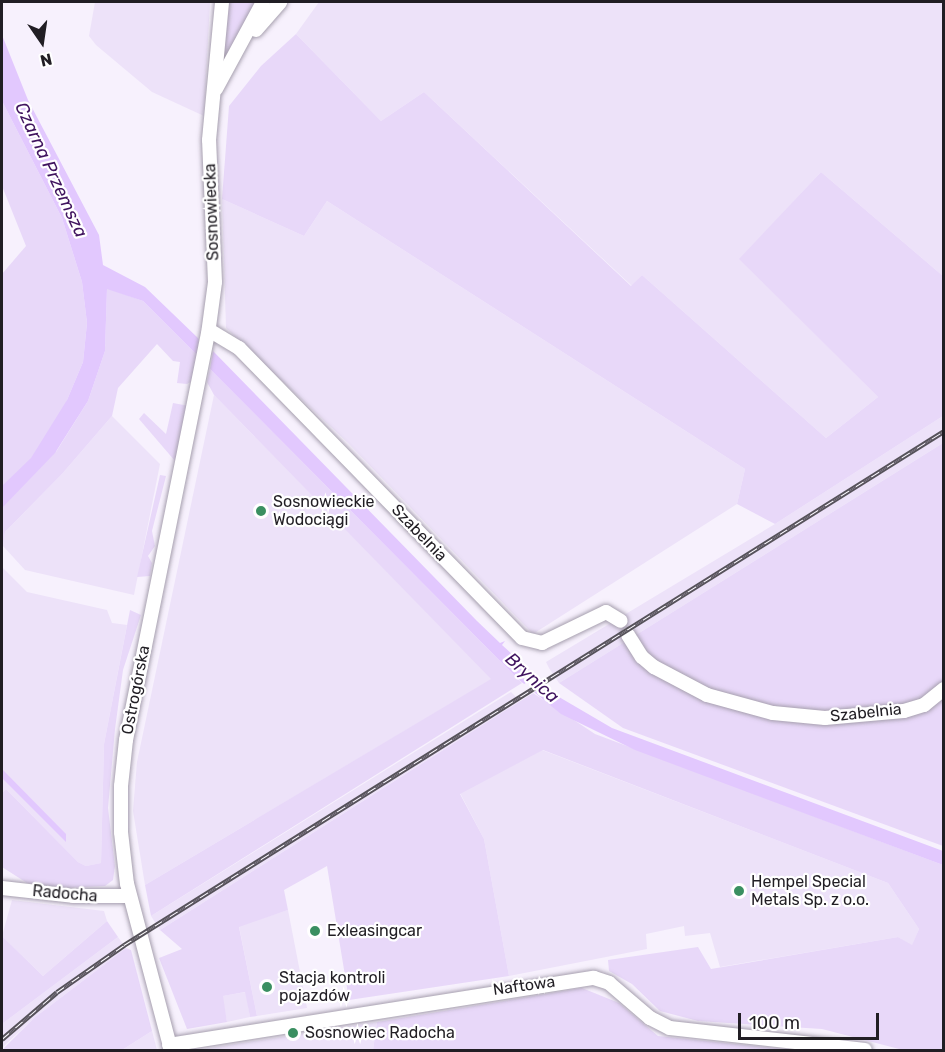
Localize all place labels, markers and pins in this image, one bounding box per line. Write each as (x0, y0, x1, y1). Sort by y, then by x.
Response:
place label: Sosnowieckie Wodociągi (273, 492, 375, 530)
marker: Sosnowieckie Wodociągi (254, 504, 268, 518)
place label: Hempel Special Metals Sp. z o.o. (751, 872, 869, 910)
marker: Hempel Special Metals Sp. z o.o. (732, 884, 746, 898)
place label: Exleasingcar (327, 921, 422, 941)
marker: Exleasingcar (308, 924, 322, 938)
place label: Stacja kontroli pojazdów (279, 968, 385, 1006)
marker: Stacja kontroli pojazdów (260, 980, 274, 994)
place label: Sosnowiec Radocha (305, 1023, 455, 1043)
marker: Sosnowiec Radocha (286, 1026, 300, 1040)

